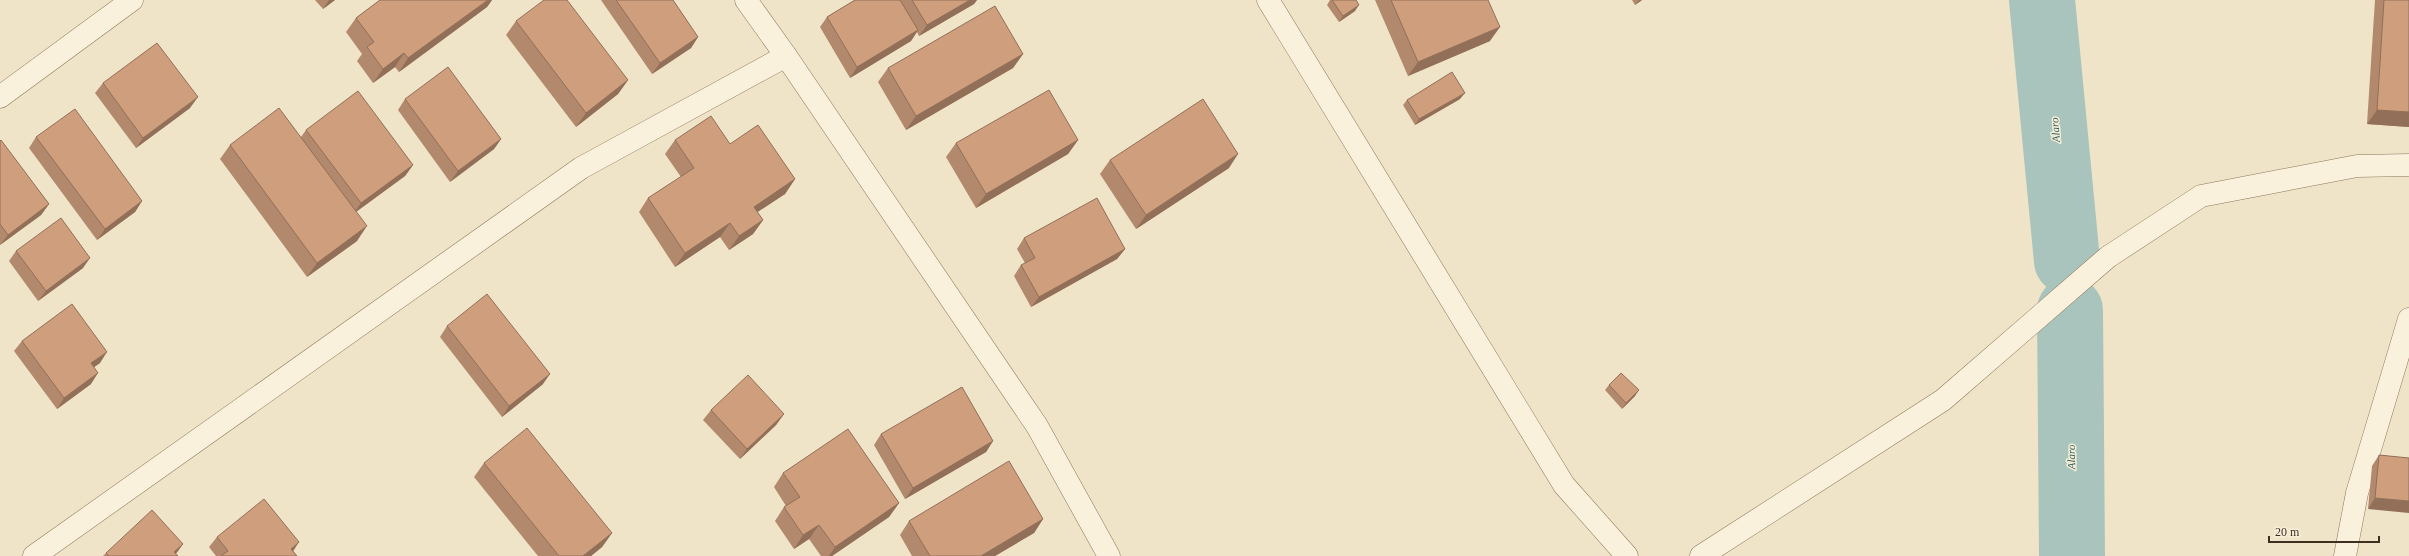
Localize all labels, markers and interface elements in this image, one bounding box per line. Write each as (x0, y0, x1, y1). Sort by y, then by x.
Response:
water label: Alaro (2048, 117, 2062, 144)
water label: Alaro (2065, 444, 2077, 470)
scale bar (2269, 518, 2379, 544)
text: 20 m (2275, 525, 2300, 539)

